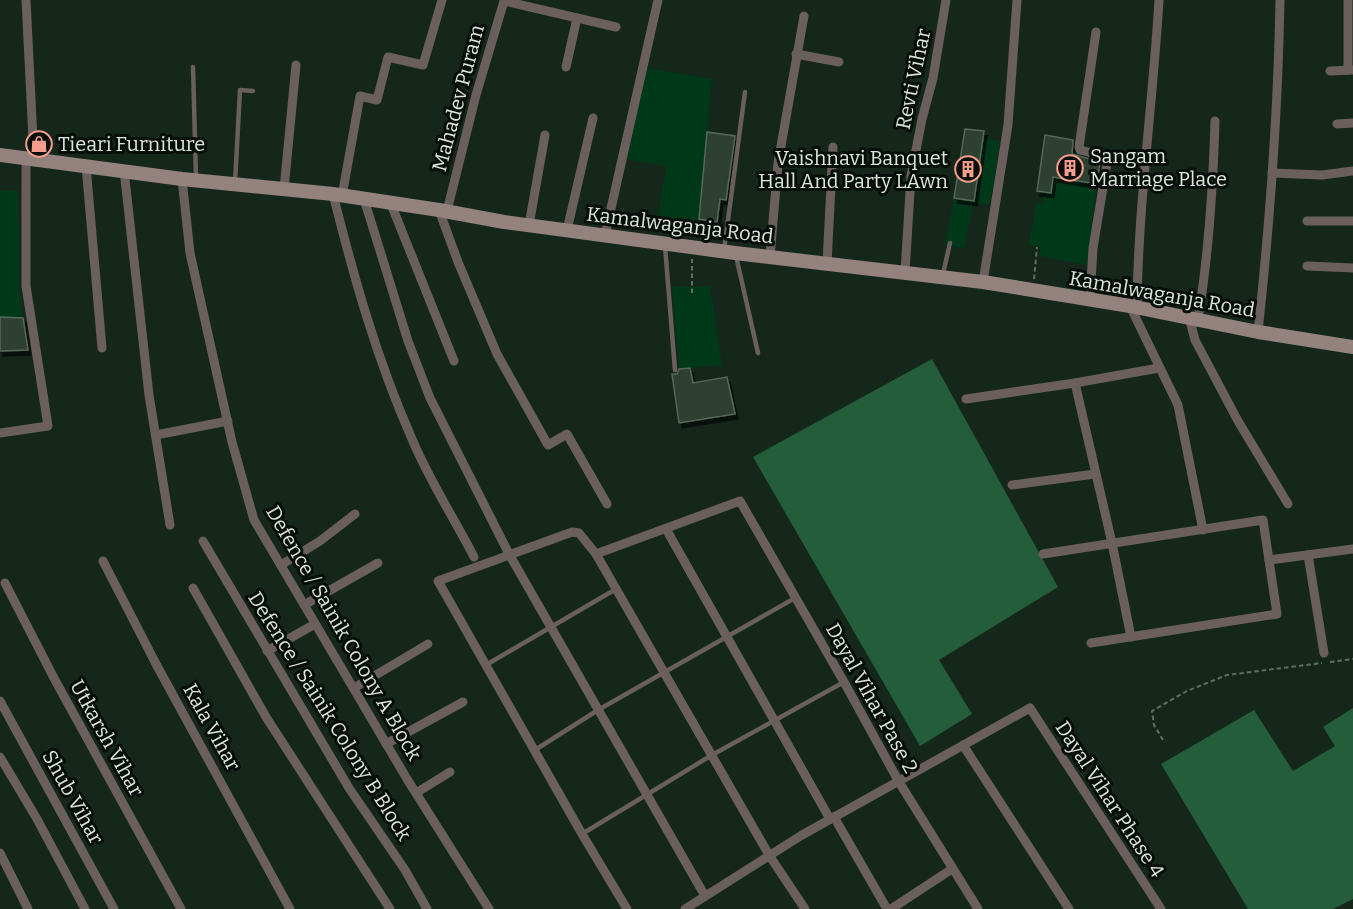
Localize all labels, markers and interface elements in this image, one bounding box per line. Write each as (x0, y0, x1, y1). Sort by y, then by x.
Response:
street label: Mahadev Puram (427, 22, 489, 174)
street label: Revti Vihar (891, 26, 935, 132)
shop icon: Tieari Furniture (24, 129, 54, 159)
place label: Tieari Furniture (58, 132, 205, 156)
place label: Sangam Marriage Place (1090, 144, 1227, 191)
place label: Vaishnavi Banquet Hall And Party LAwn (758, 146, 948, 193)
building icon: Sangam Marriage Place (1055, 153, 1085, 183)
building icon: Vaishnavi Banquet Hall And Party LAwn (953, 154, 983, 184)
street label: Kamalwaganja Road (585, 202, 775, 249)
street label: Kamalwaganja Road (1067, 266, 1257, 323)
street label: Defence / Sainik Colony A Block (261, 501, 427, 765)
street label: Defence / Sainik Colony B Block (243, 587, 417, 845)
street label: Dayal Vihar Pase 2 (821, 619, 923, 777)
street label: Utkarsh Vihar (65, 676, 149, 800)
street label: Kala Vihar (178, 679, 246, 775)
street label: Dayal Vihar Phase 4 (1051, 716, 1170, 882)
street label: Shub Vihar (37, 746, 109, 848)

